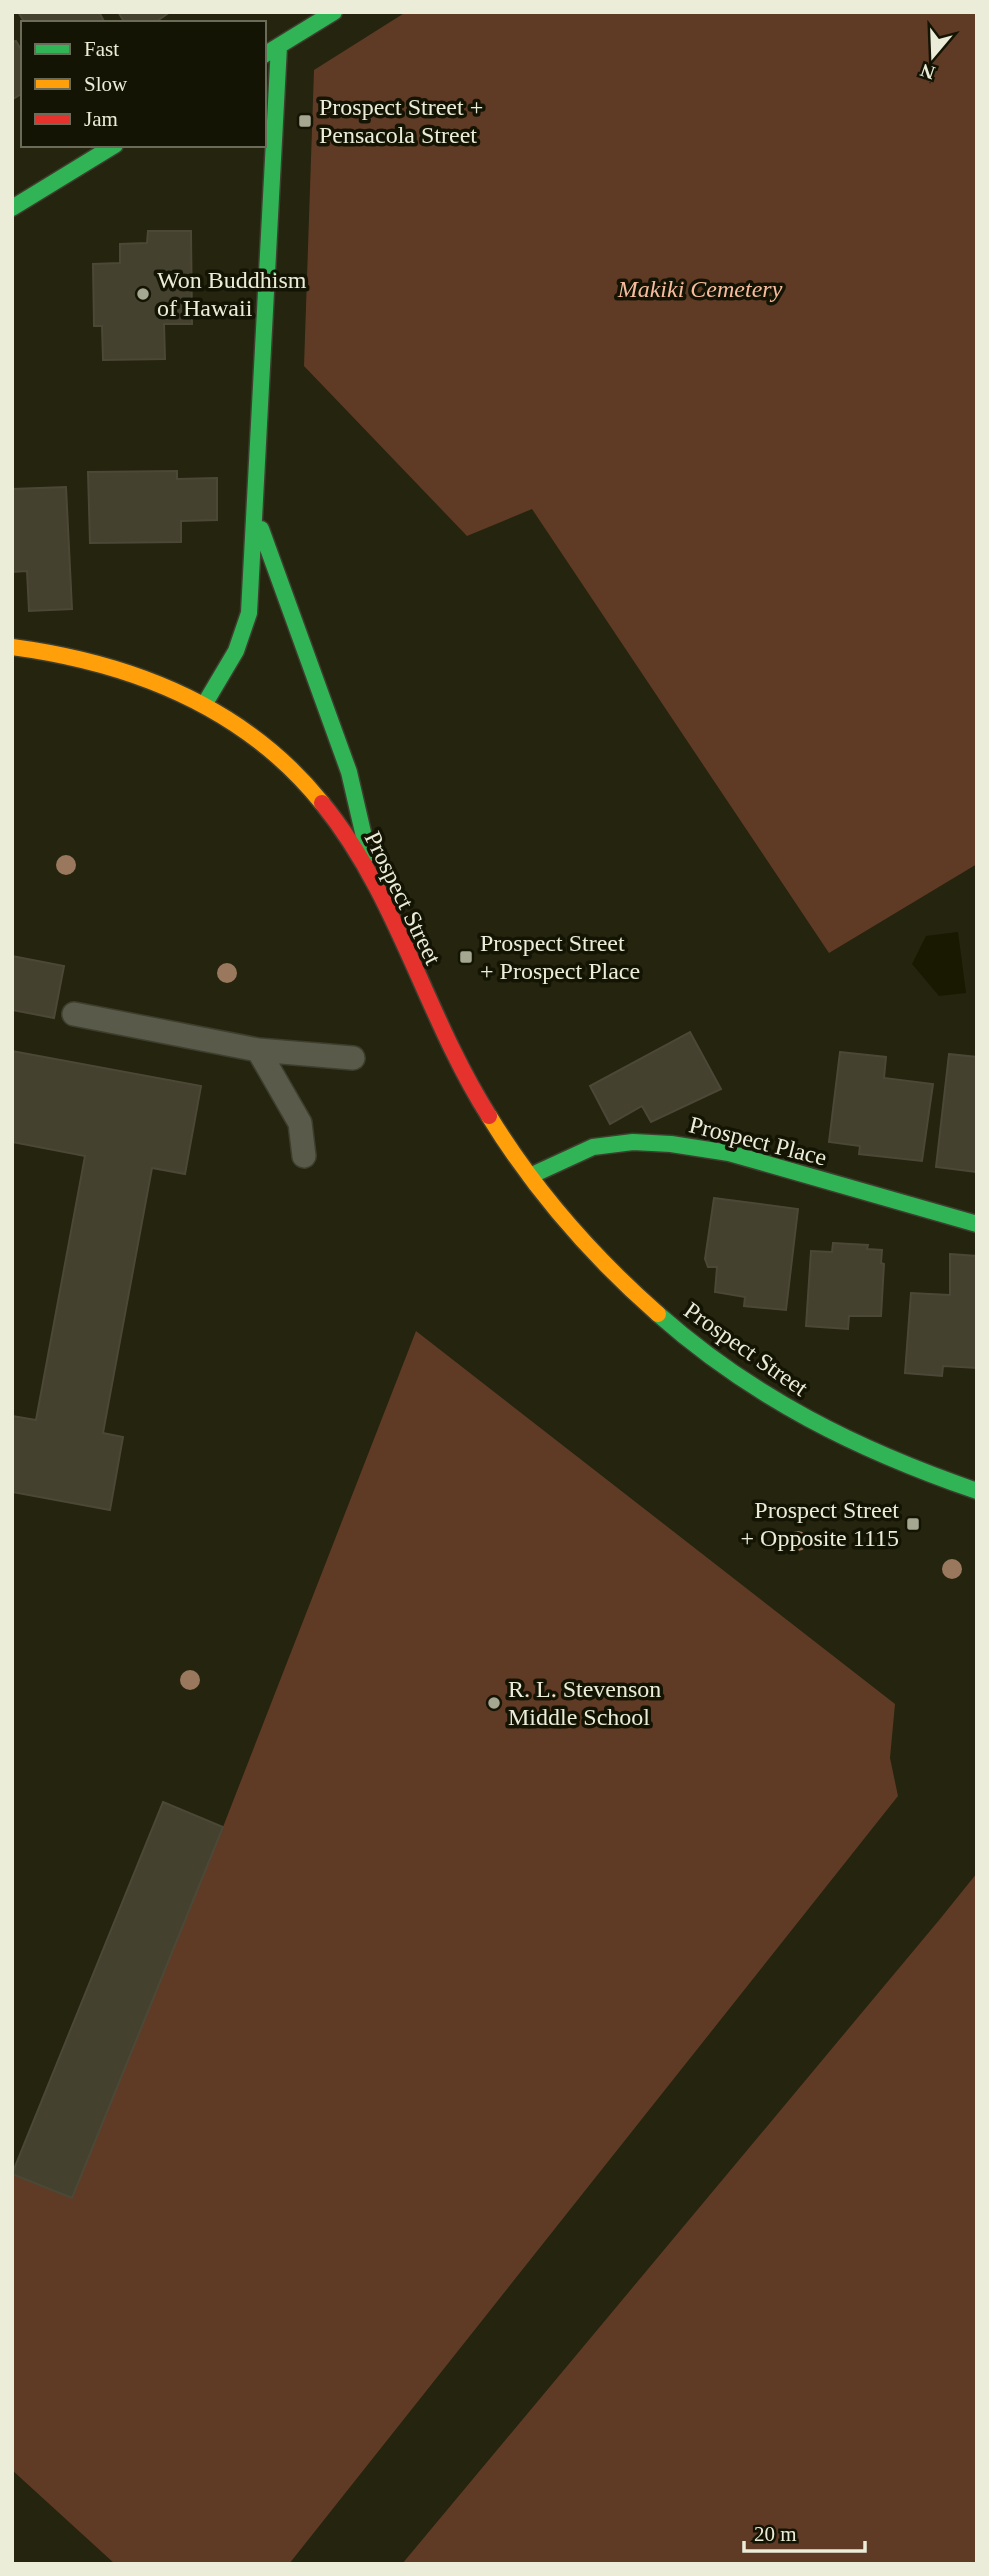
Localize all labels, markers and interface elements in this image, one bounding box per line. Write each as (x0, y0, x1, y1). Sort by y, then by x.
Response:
legend (21, 21, 266, 147)
north arrow (898, 21, 968, 91)
text: Fast (84, 37, 119, 61)
text: N (917, 59, 938, 84)
text: Slow (84, 72, 128, 96)
place label: Prospect Street + Pensacola Street (319, 94, 483, 148)
text: Jam (84, 107, 118, 131)
marker: Prospect Street + Pensacola Street (297, 113, 313, 129)
place label: Won Buddhism of Hawaii (157, 267, 307, 321)
park label: Makiki Cemetery (617, 276, 783, 302)
marker: Won Buddhism of Hawaii (135, 286, 151, 302)
street label: Prospect Street (360, 827, 447, 969)
place label: Prospect Street + Prospect Place (480, 930, 640, 984)
marker: Prospect Street + Prospect Place (458, 949, 474, 965)
street label: Prospect Place (687, 1111, 829, 1171)
street label: Prospect Street (679, 1297, 813, 1401)
place label: Prospect Street + Opposite 1115 (741, 1497, 899, 1551)
marker: Prospect Street + Opposite 1115 (905, 1516, 921, 1532)
place label: R. L. Stevenson Middle School (508, 1676, 661, 1730)
marker: R. L. Stevenson Middle School (486, 1695, 502, 1711)
scale bar (744, 2510, 865, 2554)
text: 20 m (754, 2522, 797, 2546)

